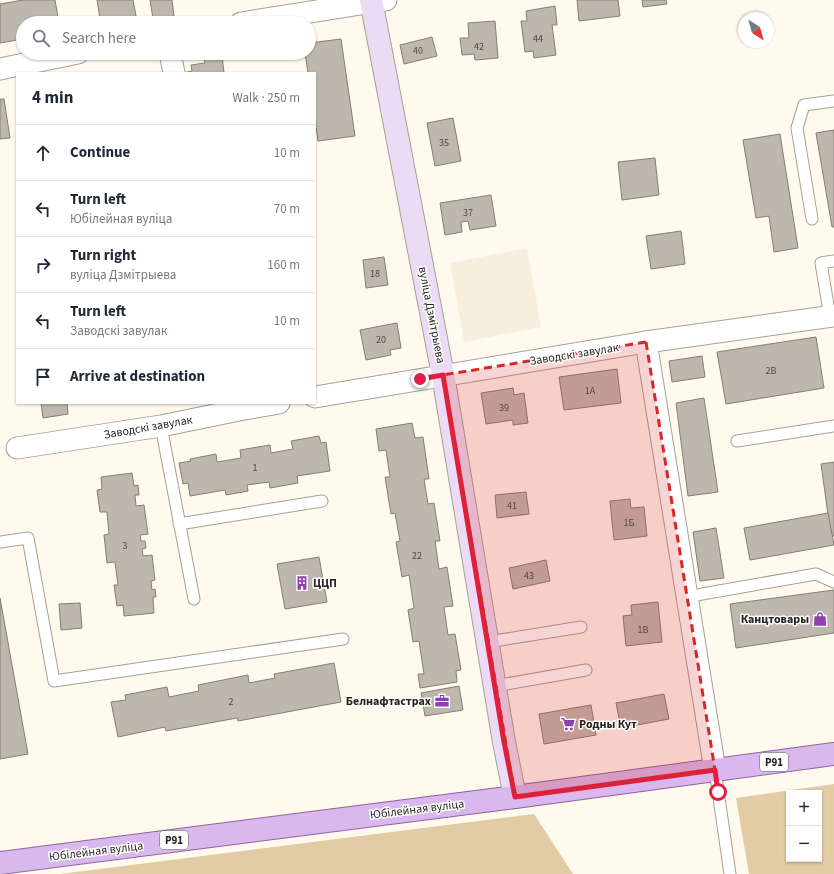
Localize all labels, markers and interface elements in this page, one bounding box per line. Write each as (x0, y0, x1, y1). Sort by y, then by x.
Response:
north arrow (738, 12, 774, 48)
search box (16, 16, 316, 60)
icon: search (30, 27, 52, 49)
text: Search here (62, 28, 136, 49)
house number: 44 (533, 32, 543, 46)
house number: 42 (474, 40, 484, 54)
house number: 40 (413, 44, 423, 58)
text: 4 min (32, 86, 73, 110)
text: Walk · 250 m (232, 89, 300, 107)
house number: 35 (439, 136, 449, 150)
icon: ahead (32, 142, 54, 164)
text: Continue (70, 142, 130, 163)
text: 10 m (274, 144, 300, 162)
text: Turn left (70, 189, 126, 210)
icon: left (32, 198, 54, 220)
text: 70 m (274, 200, 300, 218)
house number: 37 (463, 206, 473, 220)
text: Юбілейная вуліца (70, 210, 172, 228)
text: Turn right (70, 245, 136, 266)
icon: right (32, 254, 54, 276)
text: 160 m (267, 256, 300, 274)
street label: вуліца Дзмітрыева (414, 265, 449, 365)
text: вуліца Дзмітрыева (70, 266, 176, 284)
house number: 18 (370, 267, 380, 281)
text: Turn left (70, 301, 126, 322)
icon: left (32, 310, 54, 332)
text: 10 m (274, 312, 300, 330)
text: Заводскі завулак (70, 322, 167, 340)
house number: 20 (376, 333, 386, 347)
street label: Заводскі завулак (528, 339, 620, 370)
house number: 2В (766, 364, 777, 378)
icon: arrive (32, 366, 54, 388)
text: Arrive at destination (70, 366, 205, 387)
route end (411, 370, 429, 388)
house number: 1А (585, 384, 596, 398)
house number: 39 (499, 401, 509, 415)
street label: Заводскі завулак (102, 411, 194, 444)
house number: 1 (253, 461, 258, 475)
house number: 41 (507, 499, 517, 513)
house number: 1Б (624, 516, 635, 530)
house number: 3 (123, 539, 128, 553)
house number: 22 (412, 549, 422, 563)
house number: 43 (524, 569, 534, 583)
building icon: ЦЦП (294, 575, 310, 591)
place label: ЦЦП (313, 575, 337, 592)
place label: Канцтовары (741, 611, 809, 628)
shop icon: Канцтовары (812, 611, 828, 627)
house number: 1В (638, 623, 649, 637)
place label: Белнафтастрах (346, 693, 431, 710)
office icon: Белнафтастрах (434, 693, 450, 709)
house number: 2 (229, 695, 234, 709)
supermarket icon: Родны Кут (560, 716, 576, 732)
place label: Родны Кут (579, 716, 637, 733)
road number: Р91 (760, 753, 788, 771)
route start (709, 783, 727, 801)
map controls (786, 790, 822, 862)
button: + (786, 790, 822, 826)
street label: Юбілейная вуліца (369, 795, 465, 824)
button: − (786, 826, 822, 862)
road number: Р91 (160, 831, 188, 849)
street label: Юбілейная вуліца (48, 837, 144, 866)

